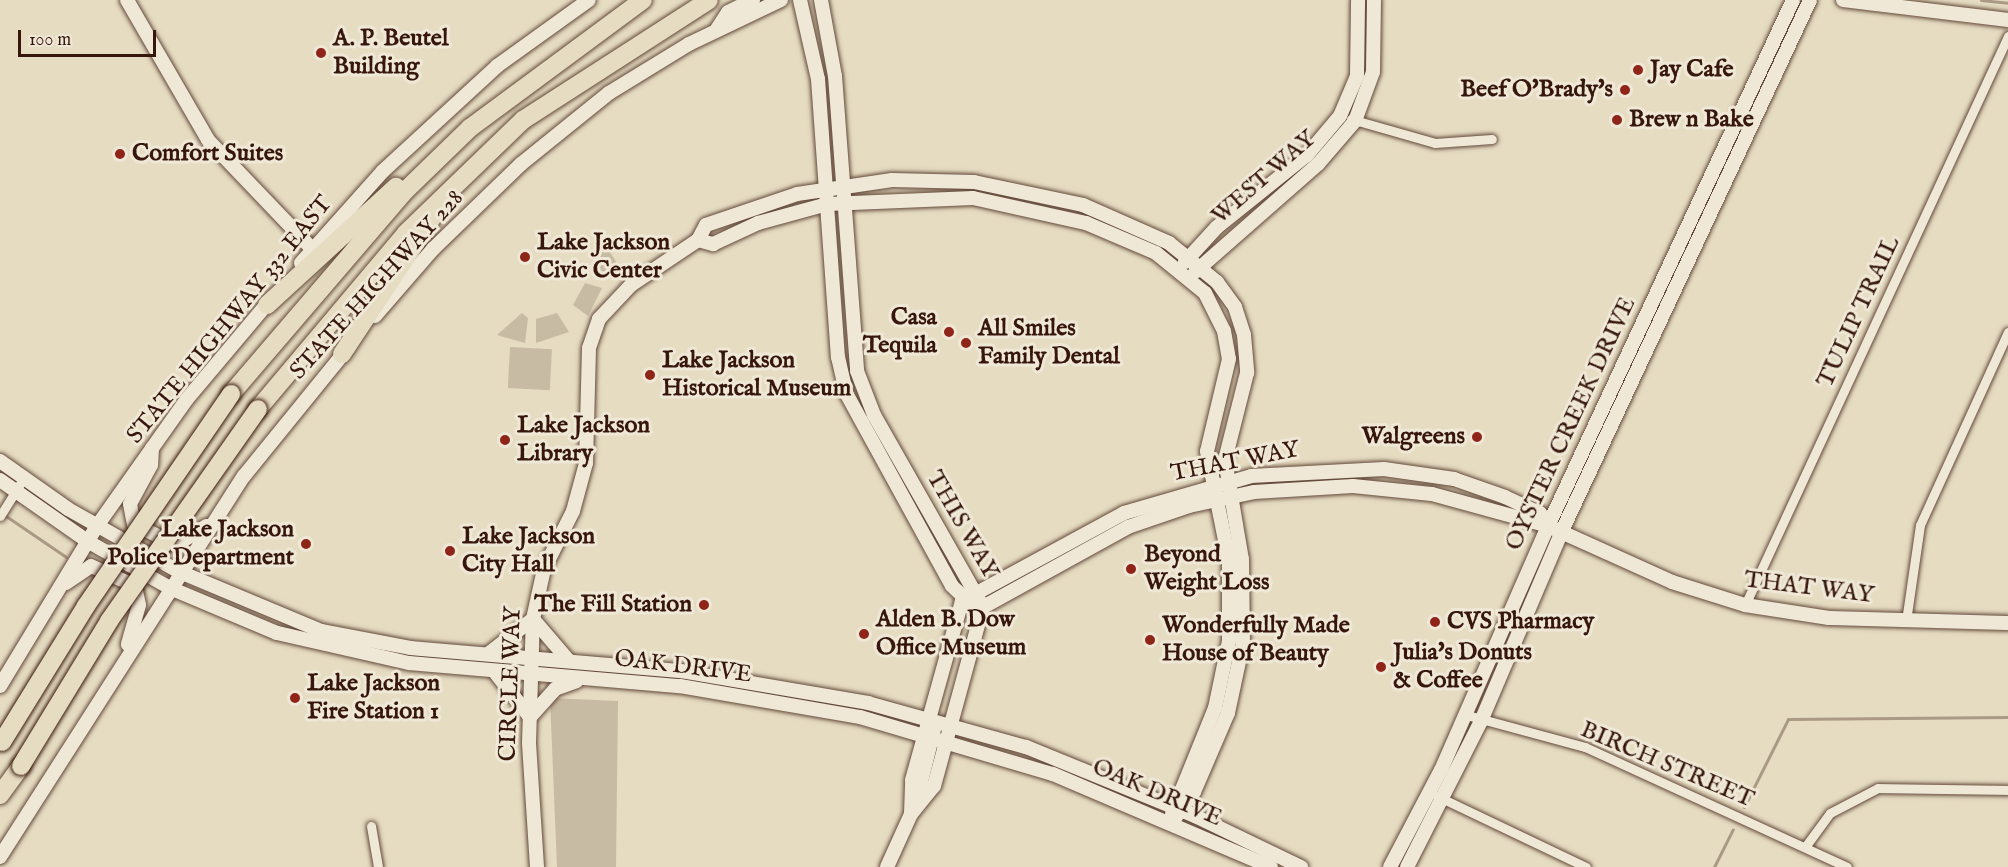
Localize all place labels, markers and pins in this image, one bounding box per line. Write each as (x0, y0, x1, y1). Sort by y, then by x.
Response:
place label: A. P. Beutel Building (333, 25, 448, 81)
marker: A. P. Beutel Building (314, 46, 328, 60)
place label: Jay Cafe (1650, 56, 1734, 84)
marker: Jay Cafe (1631, 63, 1645, 77)
place label: Beef O'Brady's (1460, 76, 1613, 104)
marker: Beef O'Brady's (1618, 83, 1632, 97)
place label: Brew n Bake (1629, 106, 1754, 134)
marker: Brew n Bake (1610, 113, 1624, 127)
place label: Comfort Suites (132, 140, 283, 168)
marker: Comfort Suites (113, 147, 127, 161)
place label: Lake Jackson Civic Center (537, 229, 670, 285)
marker: Lake Jackson Civic Center (518, 250, 532, 264)
place label: Casa Tequila (863, 304, 937, 360)
place label: All Smiles Family Dental (978, 315, 1120, 371)
marker: Casa Tequila (942, 325, 956, 339)
marker: All Smiles Family Dental (959, 336, 973, 350)
place label: Lake Jackson Historical Museum (662, 347, 851, 403)
marker: Lake Jackson Historical Museum (643, 368, 657, 382)
place label: Lake Jackson Library (517, 412, 650, 468)
place label: Walgreens (1362, 423, 1465, 451)
marker: Walgreens (1470, 430, 1484, 444)
marker: Lake Jackson Library (498, 433, 512, 447)
place label: Lake Jackson Police Department (107, 516, 294, 572)
place label: Lake Jackson City Hall (462, 523, 595, 579)
marker: Lake Jackson Police Department (299, 537, 313, 551)
place label: Beyond Weight Loss (1144, 541, 1269, 597)
marker: Lake Jackson City Hall (443, 544, 457, 558)
marker: Beyond Weight Loss (1122, 560, 1140, 578)
place label: The Fill Station (534, 591, 692, 619)
marker: The Fill Station (697, 598, 711, 612)
place label: Alden B. Dow Office Museum (876, 606, 1026, 662)
place label: CVS Pharmacy (1447, 608, 1594, 636)
place label: Wonderfully Made House of Beauty (1162, 612, 1350, 668)
marker: CVS Pharmacy (1428, 615, 1442, 629)
marker: Alden B. Dow Office Museum (857, 627, 871, 641)
marker: Wonderfully Made House of Beauty (1143, 633, 1157, 647)
place label: Julia's Donuts & Coffee (1393, 639, 1532, 695)
marker: Julia's Donuts & Coffee (1374, 660, 1388, 674)
place label: Lake Jackson Fire Station 1 (307, 670, 440, 726)
marker: Lake Jackson Fire Station 1 (288, 691, 302, 705)

